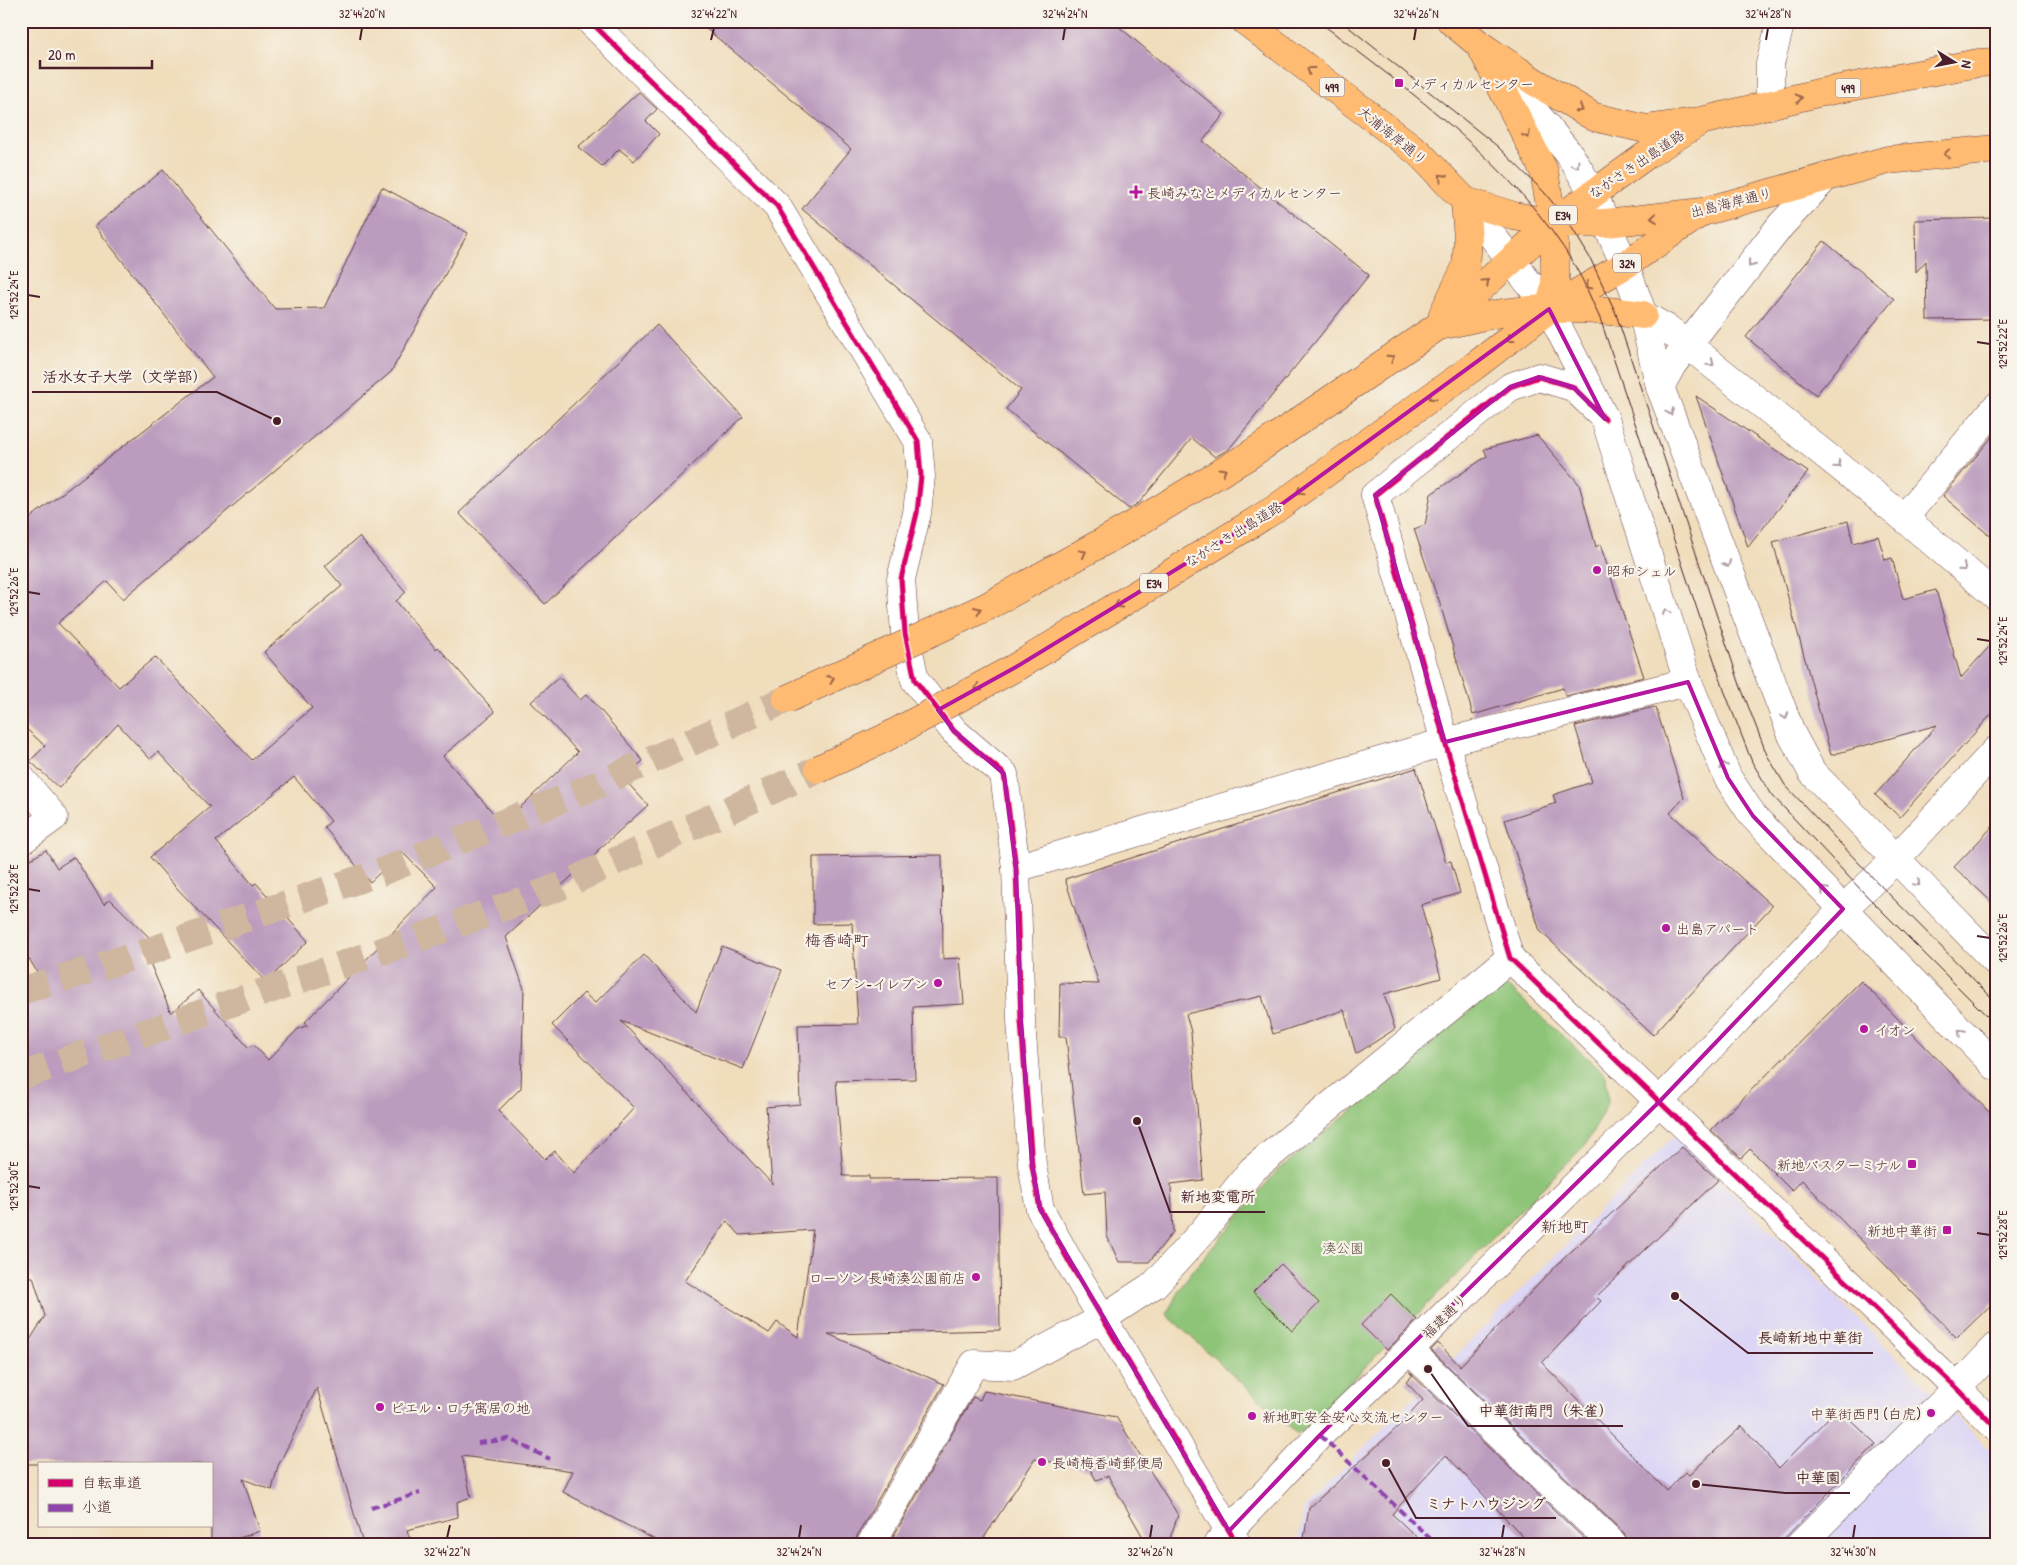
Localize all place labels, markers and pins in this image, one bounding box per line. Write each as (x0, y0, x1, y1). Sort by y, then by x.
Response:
place label: メディカルセンター (1409, 74, 1534, 93)
marker: メディカルセンター (1393, 77, 1405, 89)
place label: 長崎みなとメディカルセンター (1147, 183, 1342, 202)
marker: 長崎みなとメディカルセンター (1129, 185, 1143, 199)
callout: 活水女子大学（文学部） (32, 362, 217, 392)
place label: 昭和シェル (1607, 561, 1677, 580)
marker: 昭和シェル (1591, 564, 1603, 576)
place label: 出島アパート (1676, 919, 1759, 938)
marker: 出島アパート (1660, 922, 1672, 934)
place label: セブン-イレブン (824, 974, 928, 993)
marker: セブン-イレブン (932, 977, 944, 989)
place label: イオン (1874, 1020, 1915, 1039)
marker: イオン (1858, 1023, 1870, 1035)
place label: 新地バスターミナル (1777, 1155, 1902, 1174)
marker: 新地バスターミナル (1906, 1158, 1918, 1170)
callout: 新地変電所 (1170, 1182, 1265, 1212)
place label: 新地中華街 (1867, 1221, 1937, 1240)
marker: 新地中華街 (1941, 1224, 1953, 1236)
place label: ローソン 長崎湊公園前店 (809, 1268, 966, 1287)
marker: ローソン 長崎湊公園前店 (970, 1271, 982, 1283)
callout: 長崎新地中華街 (1748, 1323, 1873, 1353)
callout: 中華街南門（朱雀） (1468, 1396, 1623, 1426)
place label: ピエル・ロチ寓居の地 (390, 1398, 530, 1417)
marker: ピエル・ロチ寓居の地 (374, 1401, 386, 1413)
place label: 中華街西門 (白虎) (1810, 1404, 1921, 1423)
place label: 新地町安全安心交流センター (1262, 1407, 1443, 1426)
marker: 中華街西門 (白虎) (1925, 1407, 1937, 1419)
marker: 新地町安全安心交流センター (1246, 1410, 1258, 1422)
place label: 長崎梅香崎郵便局 (1052, 1453, 1164, 1472)
marker: 長崎梅香崎郵便局 (1036, 1456, 1048, 1468)
callout: 中華園 (1785, 1463, 1850, 1493)
callout: ミナトハウジング (1416, 1488, 1556, 1518)

